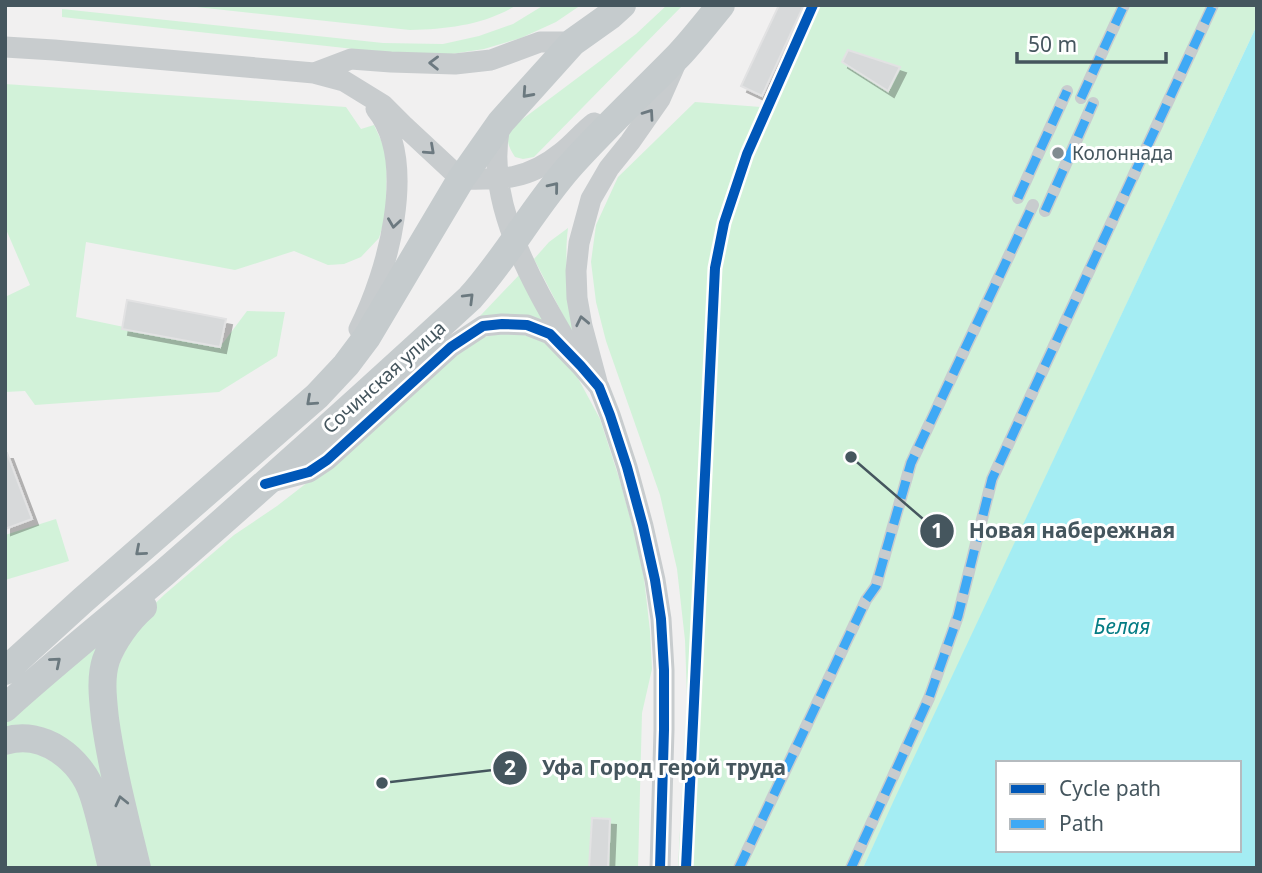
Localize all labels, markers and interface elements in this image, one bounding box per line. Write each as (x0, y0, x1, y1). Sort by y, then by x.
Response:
scale bar (1017, 21, 1166, 65)
text: 50 m (1028, 30, 1077, 58)
one-way arrow (429, 56, 440, 71)
one-way arrow (523, 85, 535, 98)
one-way arrow (641, 109, 653, 122)
place label: Колоннада (1072, 140, 1173, 166)
one-way arrow (422, 142, 435, 154)
marker: Колоннада (1050, 145, 1066, 161)
one-way arrow (546, 182, 558, 195)
one-way arrow (386, 217, 401, 229)
one-way arrow (461, 293, 474, 306)
street label: Сочинская улица (317, 315, 451, 439)
one-way arrow (575, 315, 590, 327)
one-way arrow (306, 393, 319, 405)
callout: Новая набережная (920, 510, 1189, 552)
text: 1 (931, 516, 943, 544)
text: Новая набережная (969, 516, 1175, 544)
one-way arrow (135, 543, 148, 555)
water label: Белая (1094, 612, 1150, 640)
one-way arrow (49, 658, 61, 671)
callout: Уфа Город герой труда (493, 747, 800, 789)
text: 2 (504, 753, 516, 781)
text: Уфа Город герой труда (542, 753, 786, 781)
legend (996, 761, 1241, 852)
text: Cycle path (1059, 774, 1161, 802)
one-way arrow (115, 795, 129, 807)
text: Path (1059, 809, 1104, 837)

